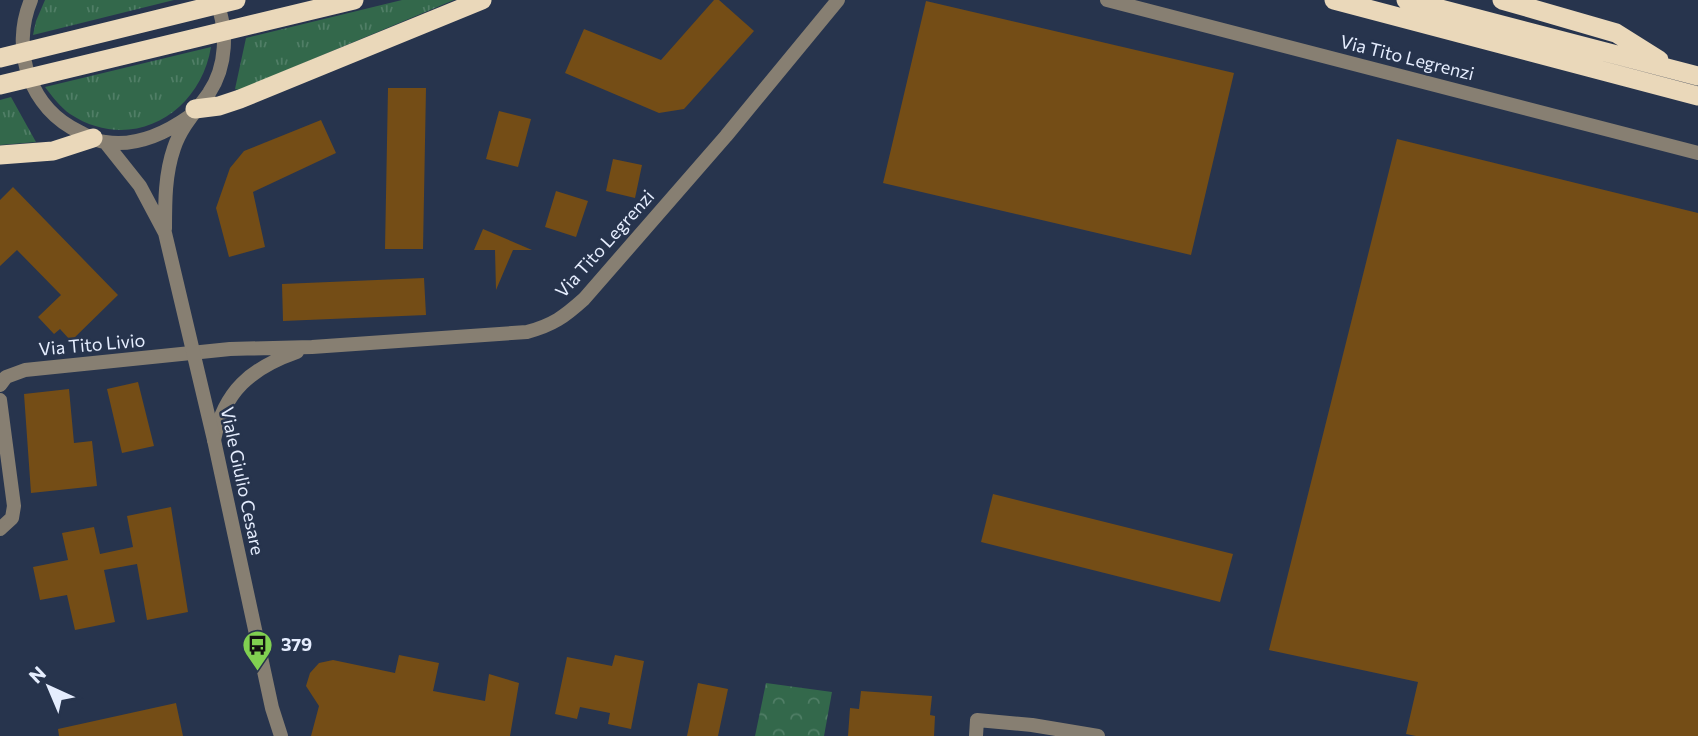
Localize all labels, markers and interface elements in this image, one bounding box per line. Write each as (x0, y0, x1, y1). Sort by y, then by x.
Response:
street label: Via Tito Legrenzi (1338, 30, 1477, 84)
street label: Via Tito Legrenzi (550, 185, 658, 302)
street label: Via Tito Livio (38, 328, 146, 360)
street label: Viale Giulio Cesare (217, 405, 269, 557)
bus stop icon: 379 (241, 628, 275, 672)
place label: 379 (281, 633, 312, 655)
north arrow (14, 652, 84, 722)
text: N (24, 661, 50, 688)

